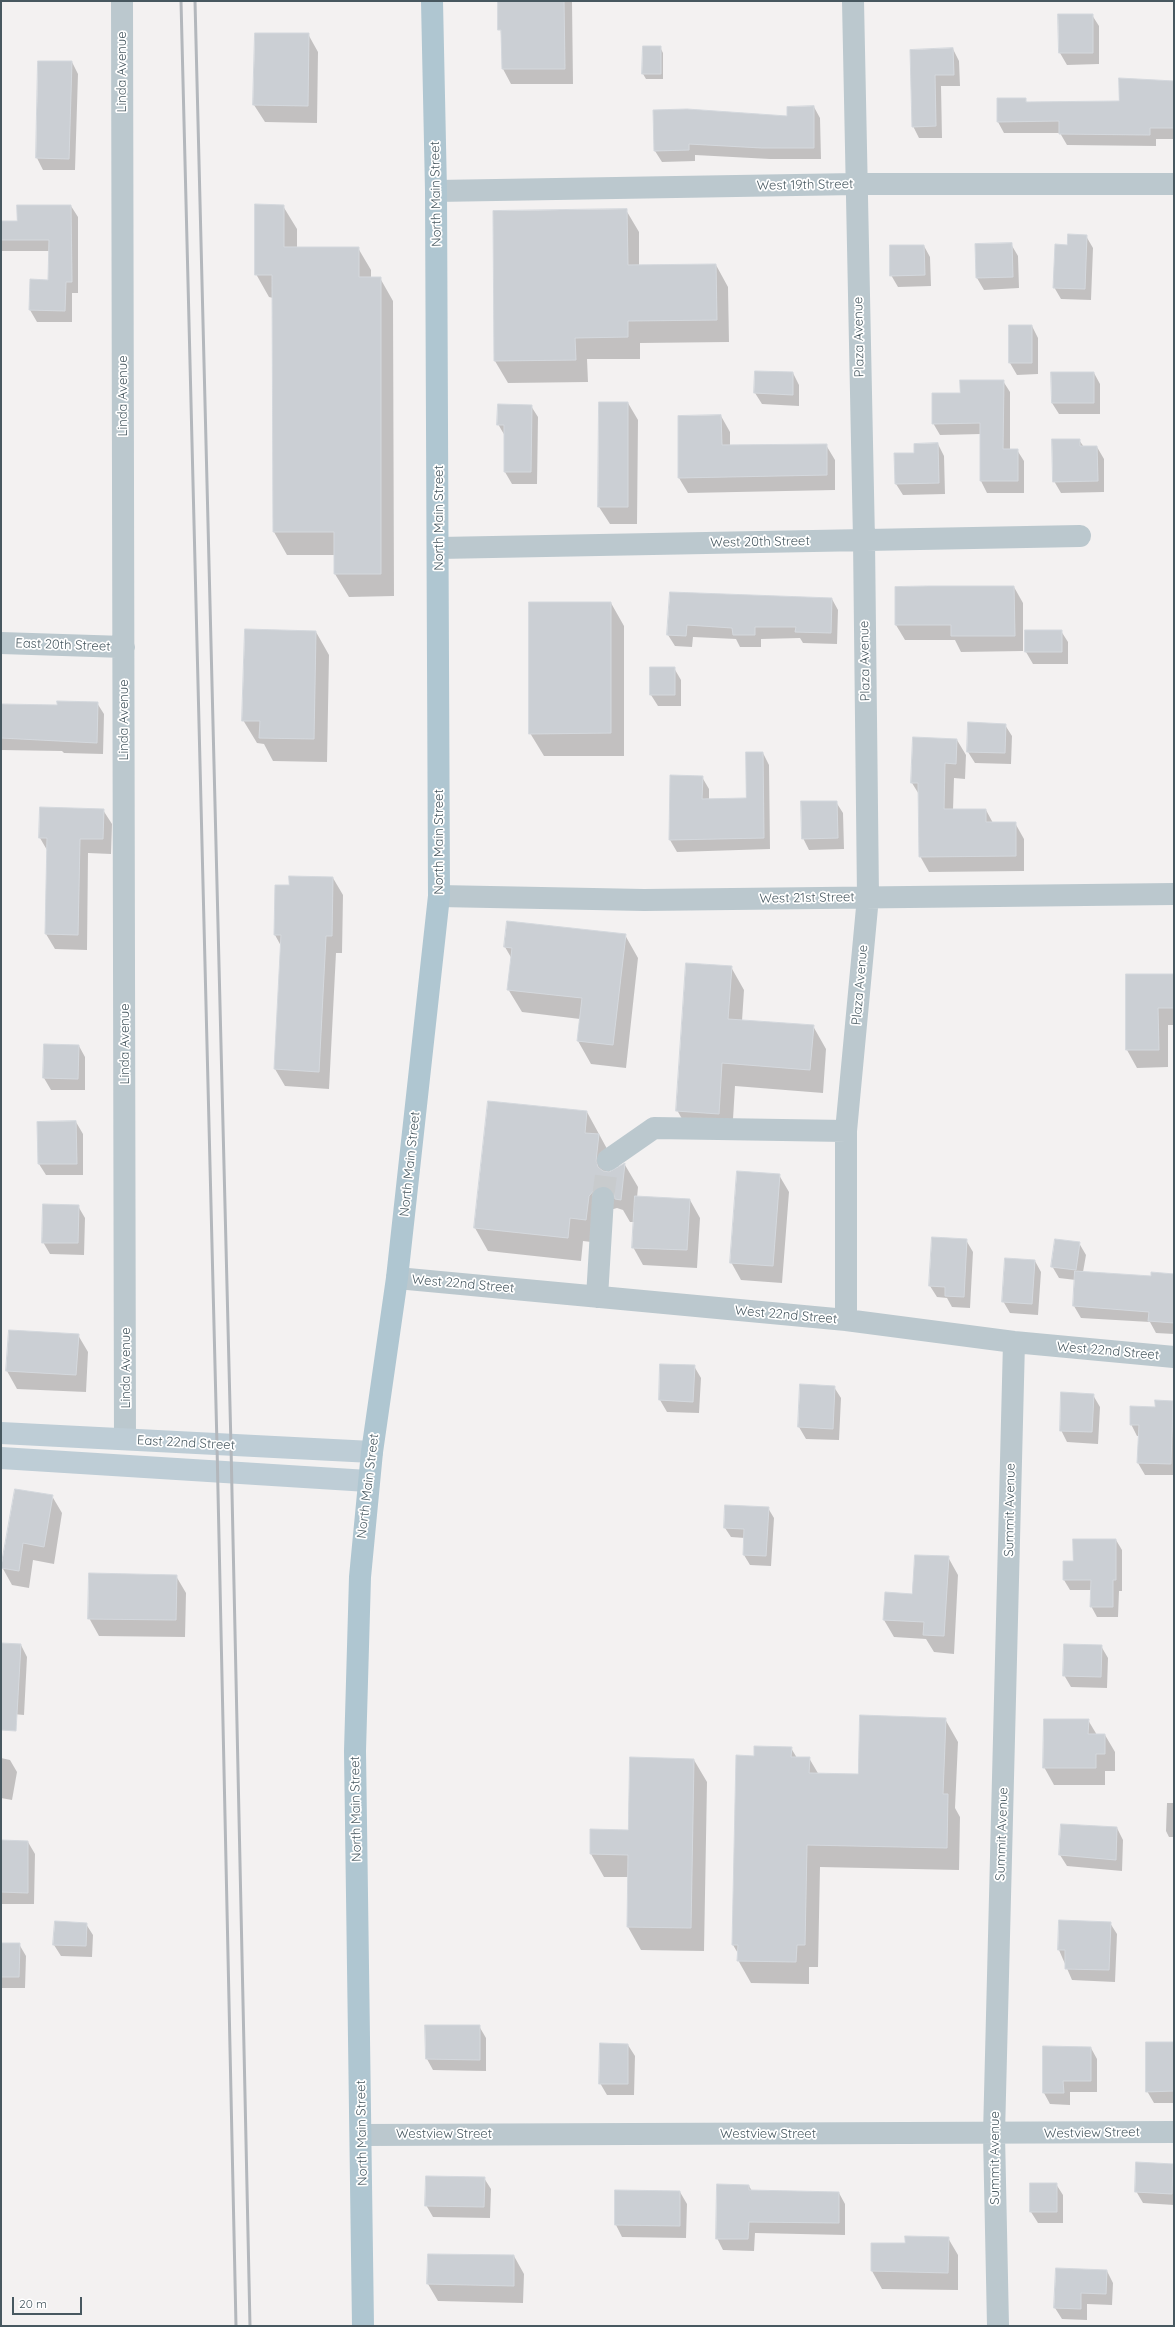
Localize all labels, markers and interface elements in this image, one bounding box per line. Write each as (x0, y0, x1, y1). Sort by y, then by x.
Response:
street label: Linda Avenue (114, 32, 130, 112)
street label: North Main Street (427, 141, 445, 247)
street label: West 19th Street (757, 176, 853, 194)
street label: Plaza Avenue (850, 297, 868, 377)
street label: Linda Avenue (115, 356, 131, 436)
street label: North Main Street (431, 465, 447, 571)
street label: West 20th Street (710, 533, 810, 551)
street label: Plaza Avenue (856, 621, 874, 701)
street label: East 20th Street (15, 636, 111, 654)
street label: Linda Avenue (116, 680, 132, 760)
street label: North Main Street (431, 789, 447, 895)
street label: West 21st Street (759, 889, 855, 907)
street label: Plaza Avenue (849, 944, 871, 1026)
street label: Linda Avenue (117, 1004, 133, 1084)
street label: North Main Street (397, 1111, 423, 1217)
street label: West 22nd Street (411, 1272, 515, 1296)
street label: West 22nd Street (734, 1303, 838, 1327)
street label: Linda Avenue (118, 1328, 134, 1408)
street label: West 22nd Street (1056, 1339, 1160, 1363)
street label: East 22nd Street (137, 1433, 235, 1453)
street label: North Main Street (354, 1433, 382, 1539)
street label: Summit Avenue (1001, 1463, 1019, 1557)
street label: North Main Street (347, 1756, 365, 1862)
street label: Summit Avenue (993, 1787, 1011, 1881)
street label: North Main Street (353, 2080, 371, 2186)
street label: Summit Avenue (987, 2111, 1003, 2205)
street label: Westview Street (1044, 2124, 1140, 2142)
street label: Westview Street (396, 2126, 492, 2142)
street label: Westview Street (720, 2126, 816, 2142)
scale bar (14, 2289, 84, 2315)
text: 20 m (19, 2296, 47, 2311)

